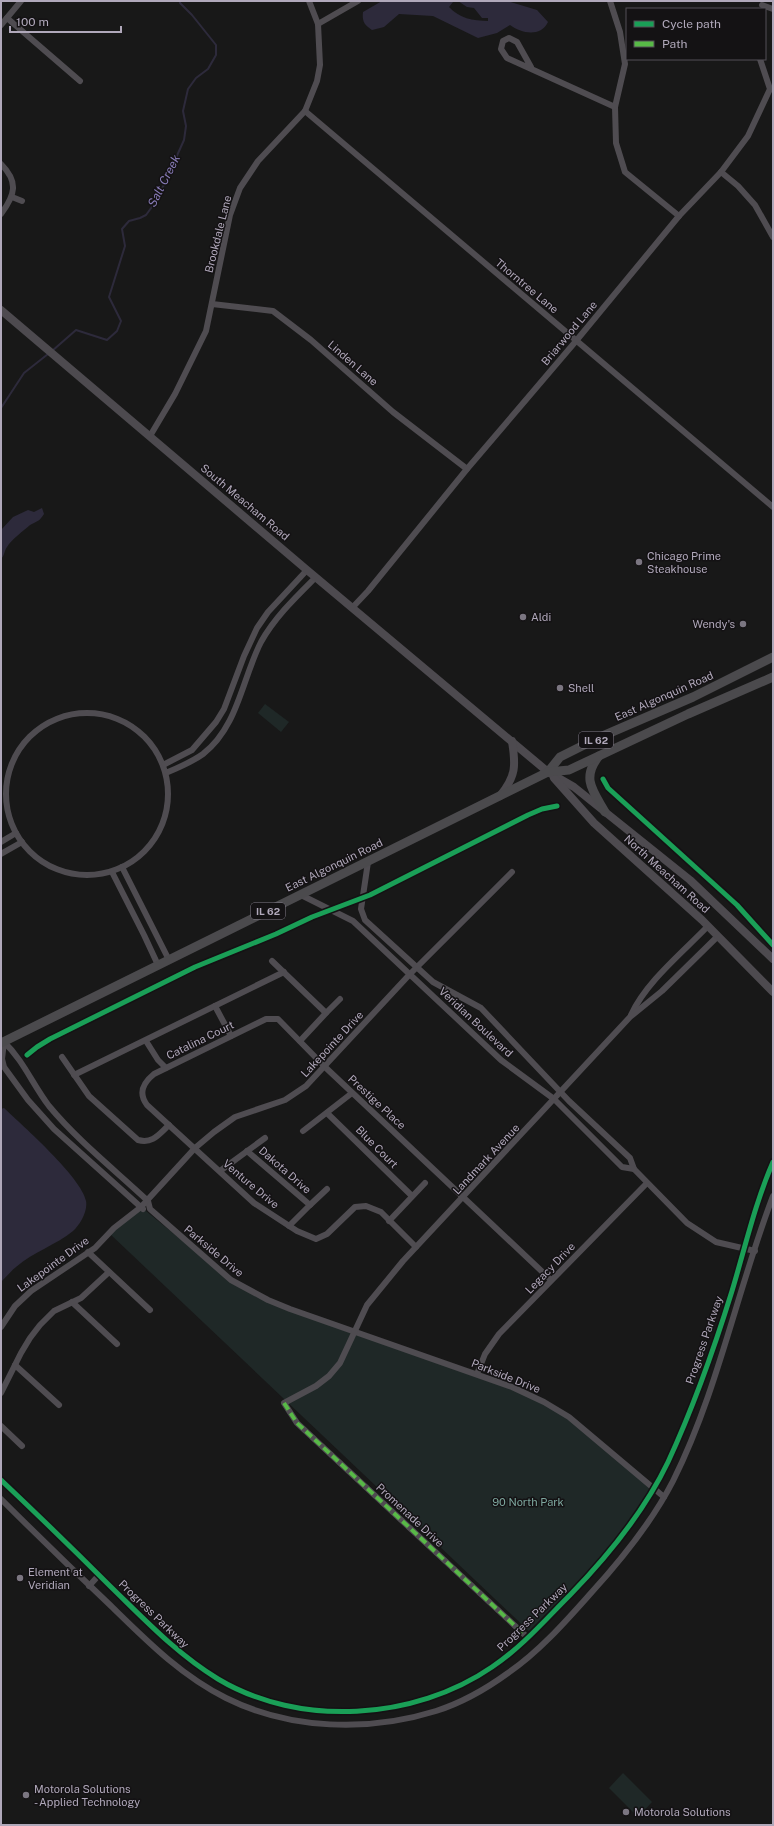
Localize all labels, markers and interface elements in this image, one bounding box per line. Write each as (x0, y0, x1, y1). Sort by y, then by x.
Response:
scale bar (10, 8, 121, 34)
legend (626, 8, 766, 60)
text: 100 m (16, 15, 49, 29)
text: Cycle path (662, 17, 721, 31)
text: Path (662, 37, 688, 51)
water label: Salt Creek (145, 152, 183, 209)
street label: Brookdale Lane (203, 194, 233, 274)
street label: Thorntree Lane (493, 256, 561, 316)
street label: Briarwood Lane (539, 299, 599, 367)
street label: Linden Lane (326, 338, 380, 388)
street label: South Meacham Road (198, 461, 292, 543)
place label: Chicago Prime Steakhouse (647, 550, 721, 575)
marker: Chicago Prime Steakhouse (634, 557, 644, 567)
place label: Aldi (531, 611, 551, 623)
marker: Aldi (518, 612, 528, 622)
place label: Wendy's (692, 618, 735, 630)
marker: Wendy's (738, 619, 748, 629)
street label: East Algonquin Road (613, 669, 715, 723)
place label: Shell (568, 682, 594, 694)
marker: Shell (555, 683, 565, 693)
road number: IL 62 (579, 732, 613, 748)
street label: North Meacham Road (622, 833, 712, 915)
street label: East Algonquin Road (283, 836, 385, 894)
road number: IL 62 (251, 903, 285, 919)
street label: Veridian Boulevard (437, 985, 515, 1059)
street label: Lakepointe Drive (298, 1009, 366, 1079)
street label: Catalina Court (164, 1019, 236, 1061)
street label: Prestige Place (346, 1072, 408, 1132)
street label: Landmark Avenue (450, 1121, 522, 1197)
street label: Blue Court (354, 1124, 400, 1170)
street label: Dakota Drive (257, 1144, 313, 1196)
street label: Venture Drive (221, 1157, 281, 1211)
street label: Parkside Drive (182, 1223, 246, 1279)
street label: Lakepointe Drive (15, 1234, 91, 1294)
street label: Legacy Drive (523, 1240, 577, 1296)
street label: Progress Parkway (683, 1294, 725, 1386)
street label: Parkside Drive (470, 1357, 542, 1395)
street label: Promenade Drive (374, 1481, 446, 1549)
park label: 90 North Park (492, 1496, 564, 1508)
place label: Element at Veridian (28, 1566, 83, 1591)
marker: Element at Veridian (15, 1573, 25, 1583)
street label: Progress Parkway (117, 1578, 191, 1650)
street label: Progress Parkway (495, 1581, 569, 1653)
place label: Motorola Solutions - Applied Technology (34, 1783, 140, 1808)
marker: Motorola Solutions - Applied Technology (21, 1790, 31, 1800)
place label: Motorola Solutions (634, 1806, 731, 1818)
marker: Motorola Solutions (621, 1807, 631, 1817)

